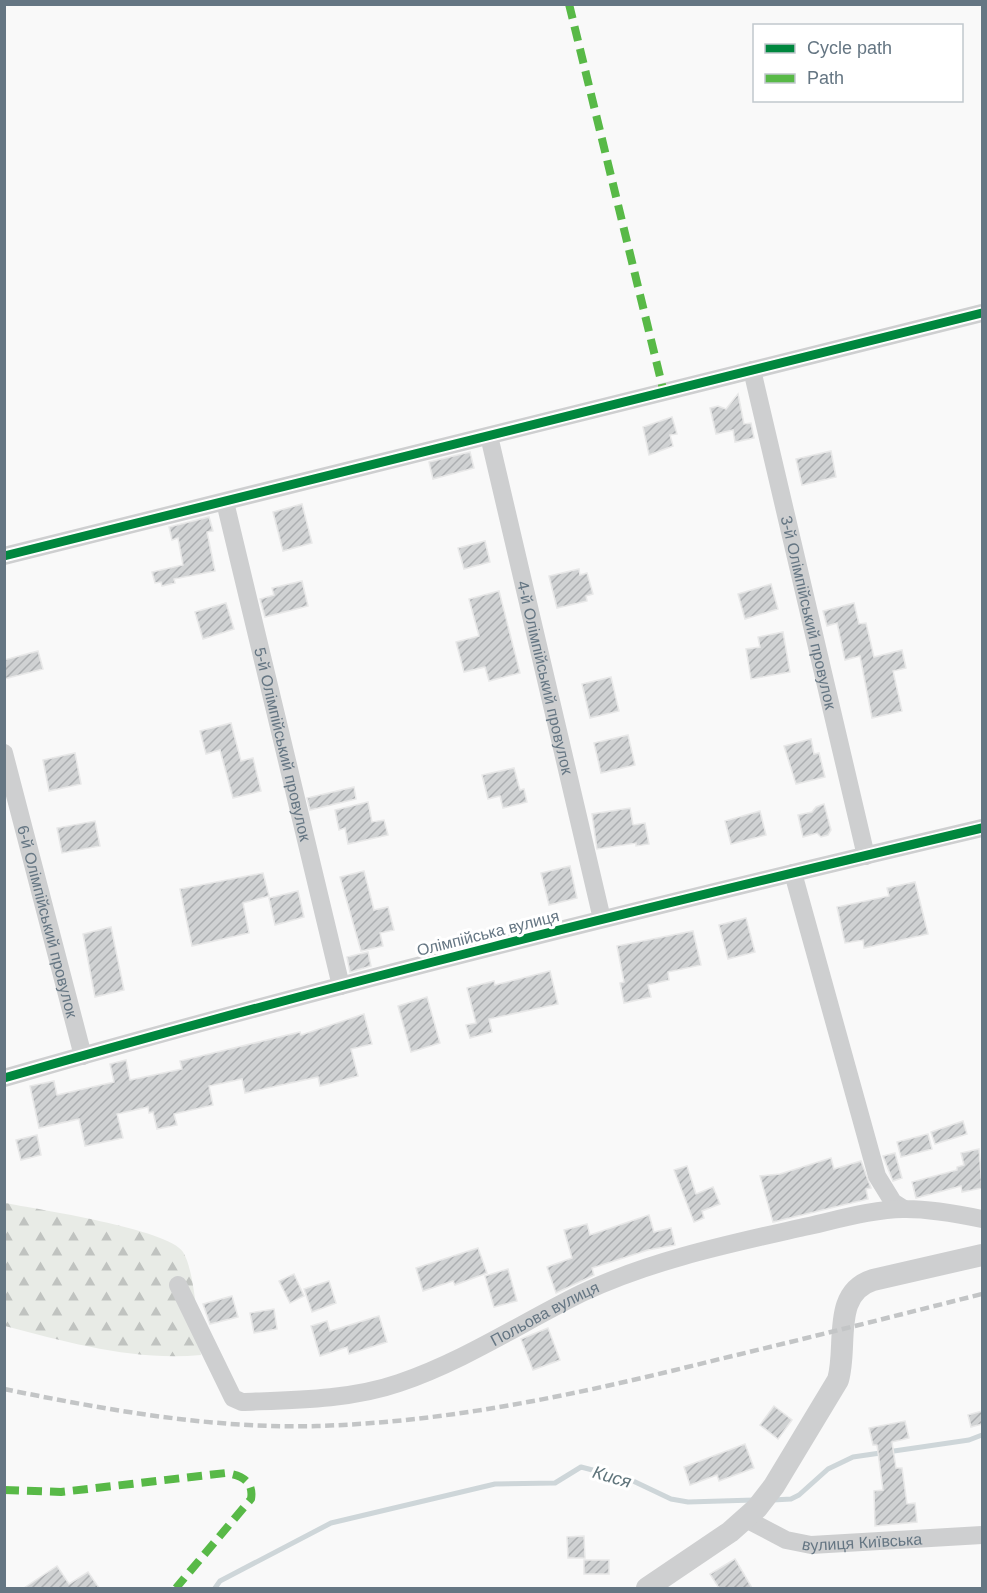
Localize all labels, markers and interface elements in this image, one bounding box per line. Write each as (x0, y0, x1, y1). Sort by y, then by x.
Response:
legend (753, 24, 963, 102)
text: Cycle path (807, 38, 892, 58)
text: Path (807, 68, 844, 88)
street label: 3-й Олімпійський провулок (778, 514, 840, 712)
street label: 4-й Олімпійський провулок (515, 579, 577, 777)
street label: 5-й Олімпійський провулок (252, 646, 315, 844)
street label: 6-й Олімпійський провулок (15, 823, 81, 1020)
street label: Олімпійська вулиця (415, 907, 561, 959)
street label: Польова вулиця (487, 1278, 602, 1349)
water label: Кися (590, 1462, 634, 1492)
street label: вулиця Київська (801, 1530, 923, 1554)

